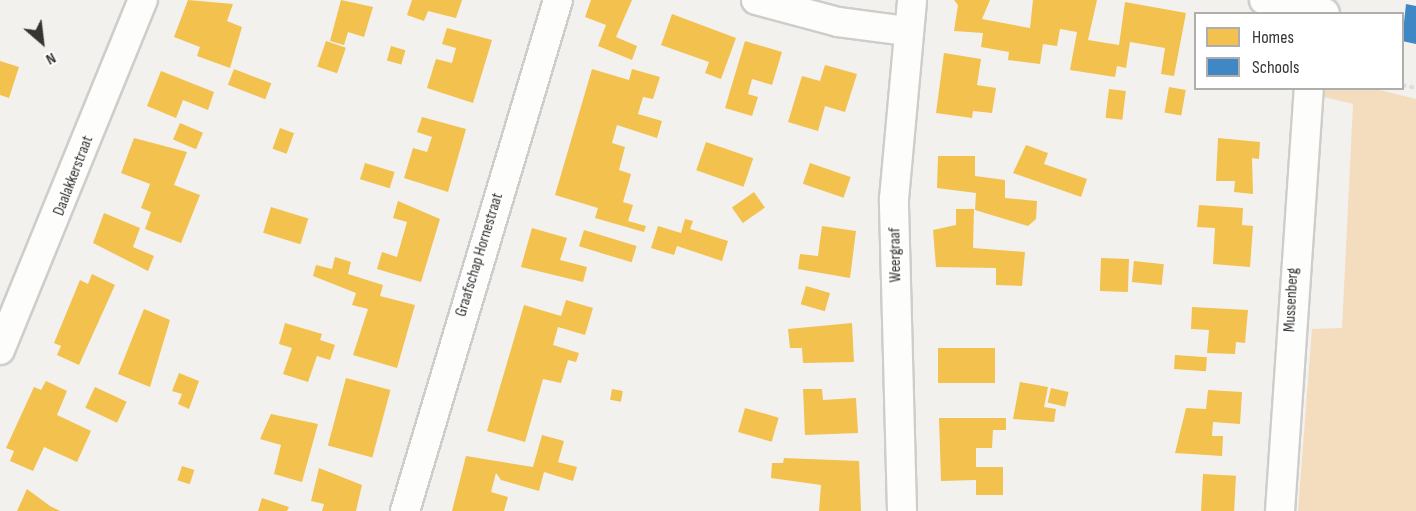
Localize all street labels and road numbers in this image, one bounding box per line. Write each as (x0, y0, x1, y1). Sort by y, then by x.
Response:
street label: Daalakkerstraat (50, 133, 98, 219)
street label: Graafschap Hornestraat (452, 191, 508, 319)
street label: Weergraaf (886, 227, 906, 283)
street label: Mussenberg (1281, 267, 1303, 333)

